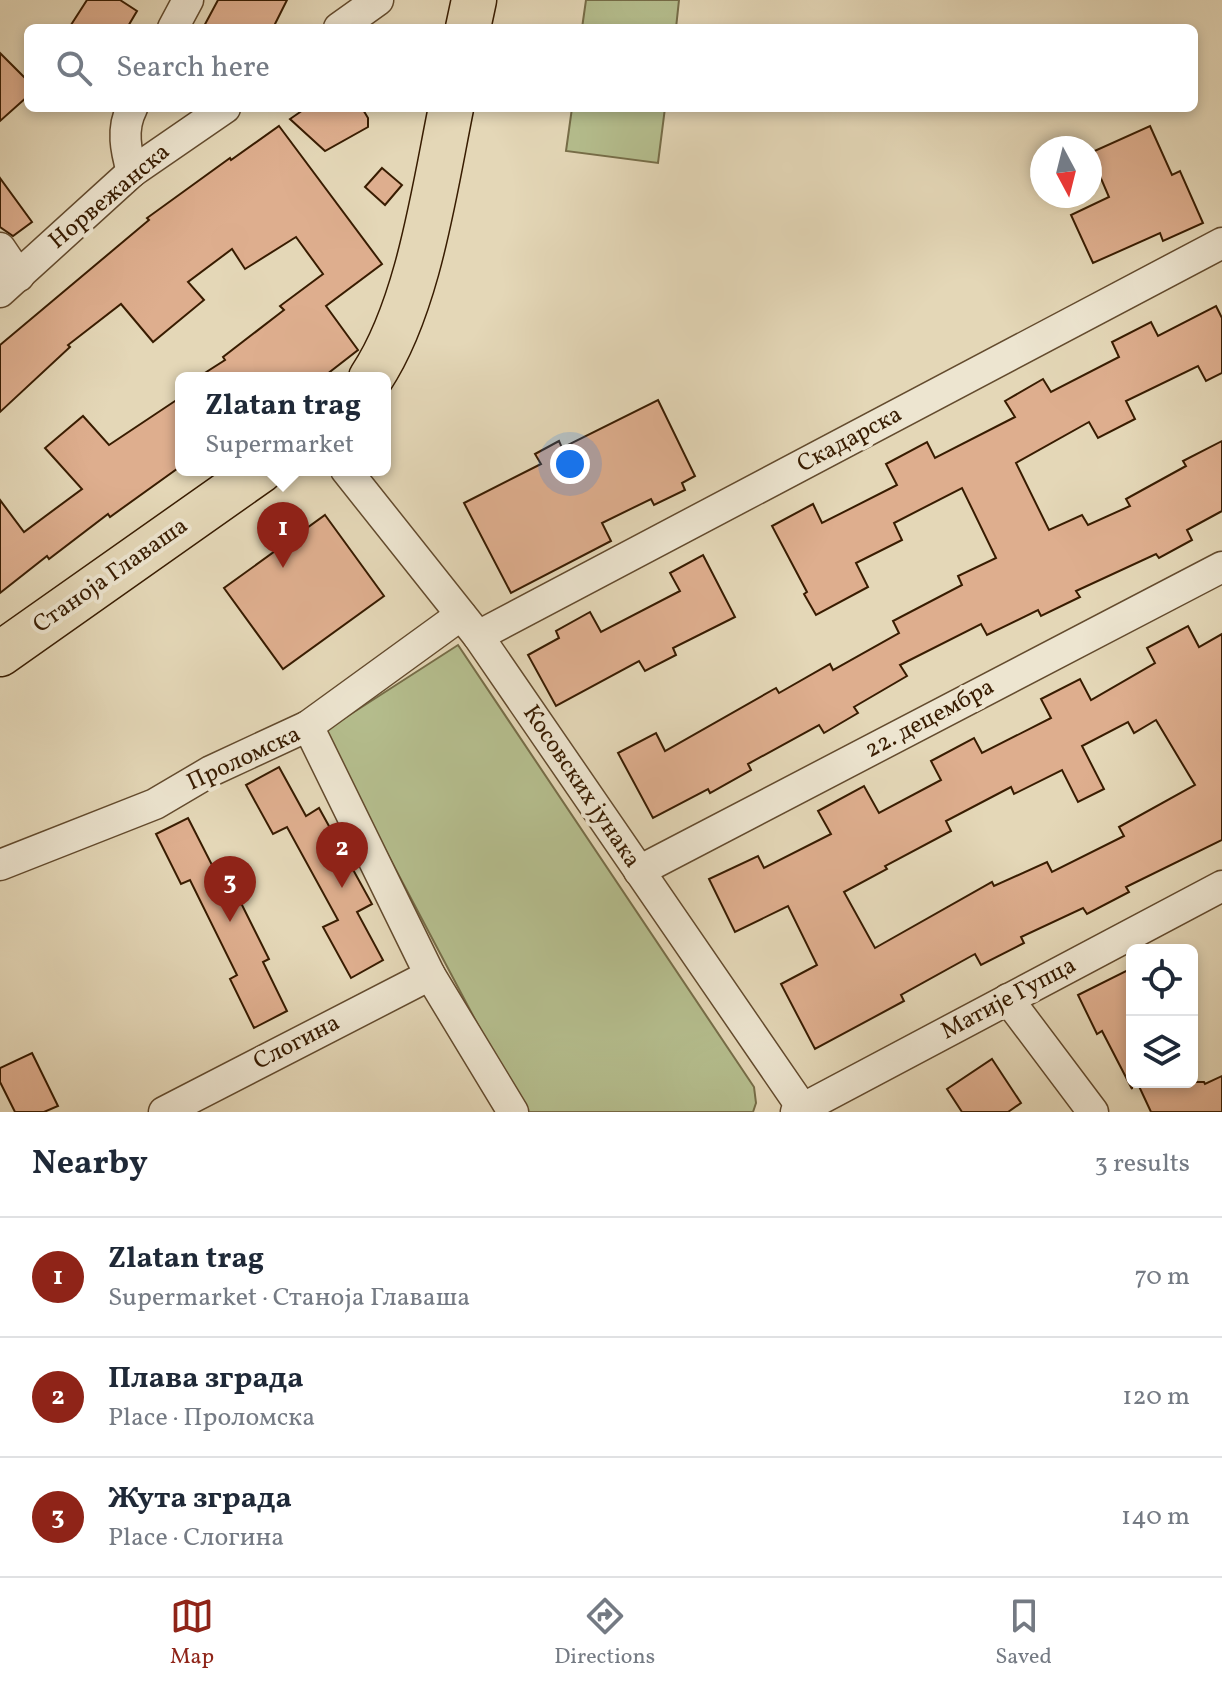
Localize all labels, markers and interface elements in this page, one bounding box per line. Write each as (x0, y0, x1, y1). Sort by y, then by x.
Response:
search box (24, 24, 1198, 112)
icon: search (52, 46, 96, 90)
text: Search here (116, 47, 270, 89)
street label: Норвежанска (42, 136, 178, 258)
north arrow (1030, 136, 1102, 208)
popup (175, 372, 391, 476)
text: Zlatan trag (205, 385, 361, 427)
street label: Скадарска (791, 398, 909, 482)
text: Supermarket (205, 427, 354, 463)
your location (550, 444, 590, 484)
pin: 1 (257, 502, 309, 568)
street label: Станоја Главаша (27, 510, 195, 642)
street label: 22. децембра (859, 671, 1001, 767)
street label: Косовских јунака (514, 699, 648, 875)
street label: Проломска (182, 718, 306, 800)
pin: 2 (316, 822, 368, 888)
pin: 3 (204, 856, 256, 922)
map controls (1126, 944, 1198, 1088)
button: locate (1126, 944, 1198, 1016)
street label: Матије Гупца (935, 949, 1083, 1049)
street label: Слогина (248, 1007, 346, 1079)
button: layers (1126, 1016, 1198, 1088)
text: Nearby (32, 1141, 148, 1188)
text: 3 results (1094, 1146, 1190, 1182)
text: Zlatan trag (108, 1238, 264, 1280)
text: 1 (53, 1259, 63, 1295)
text: 70 m (1135, 1259, 1190, 1295)
text: Supermarket · Станоја Главаша (108, 1280, 470, 1316)
text: Плава зграда (108, 1358, 304, 1400)
text: 2 (51, 1379, 65, 1415)
text: 120 m (1122, 1379, 1190, 1415)
text: Place · Проломска (108, 1400, 315, 1436)
text: Жута зграда (108, 1478, 292, 1520)
text: 3 (51, 1499, 65, 1535)
text: 140 m (1121, 1499, 1190, 1535)
text: Place · Слогина (108, 1520, 284, 1556)
tab: Map (170, 1594, 214, 1673)
tab: Directions (554, 1594, 655, 1673)
tab: Saved (995, 1594, 1052, 1673)

